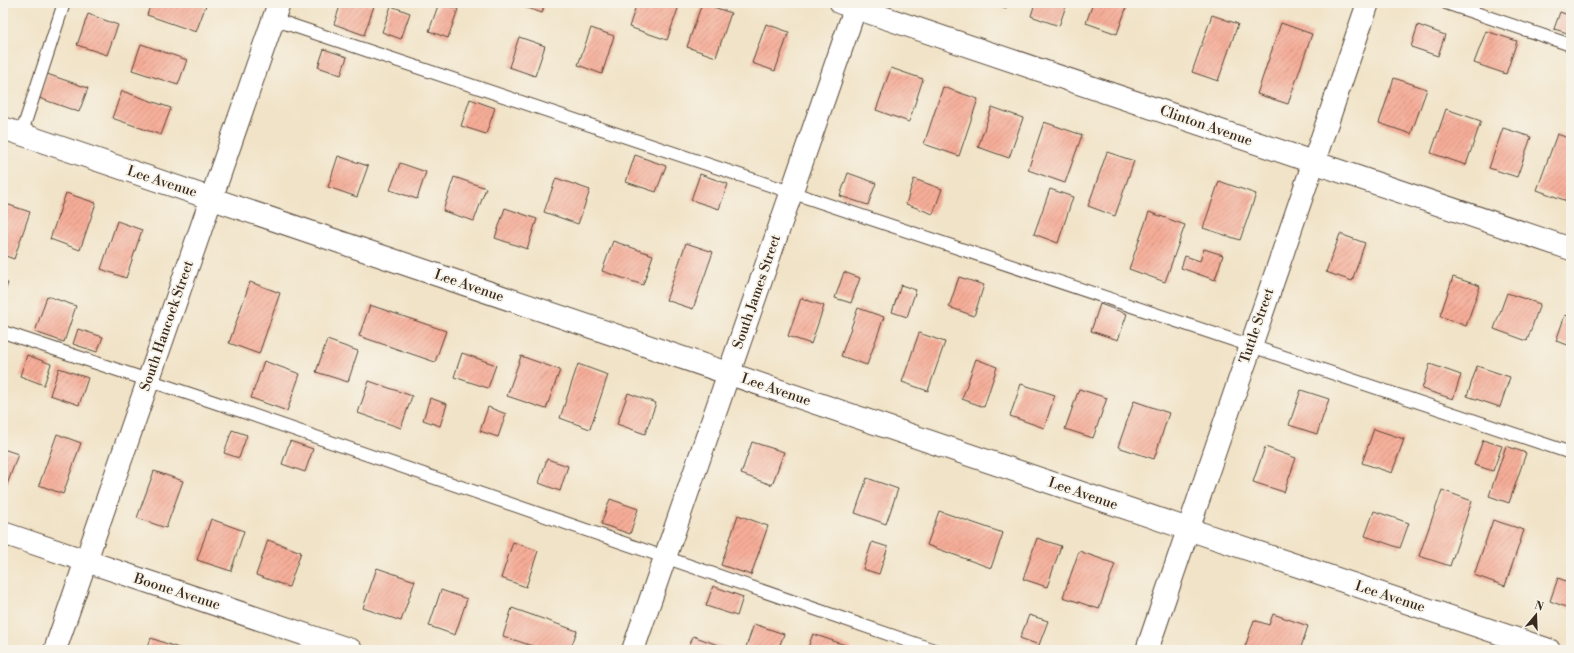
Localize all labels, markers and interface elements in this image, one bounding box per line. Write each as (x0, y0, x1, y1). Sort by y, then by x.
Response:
street label: Clinton Avenue (1157, 102, 1255, 150)
street label: Lee Avenue (125, 162, 199, 202)
street label: South James Street (729, 232, 785, 351)
street label: South Hancock Street (136, 258, 198, 394)
street label: Lee Avenue (432, 266, 506, 306)
street label: Tuttle Street (1236, 286, 1278, 366)
street label: Lee Avenue (739, 370, 813, 410)
street label: Lee Avenue (1046, 474, 1120, 514)
street label: Boone Avenue (130, 569, 223, 614)
street label: Lee Avenue (1353, 577, 1427, 617)
north arrow (1516, 595, 1556, 635)
text: N (1533, 598, 1546, 615)

